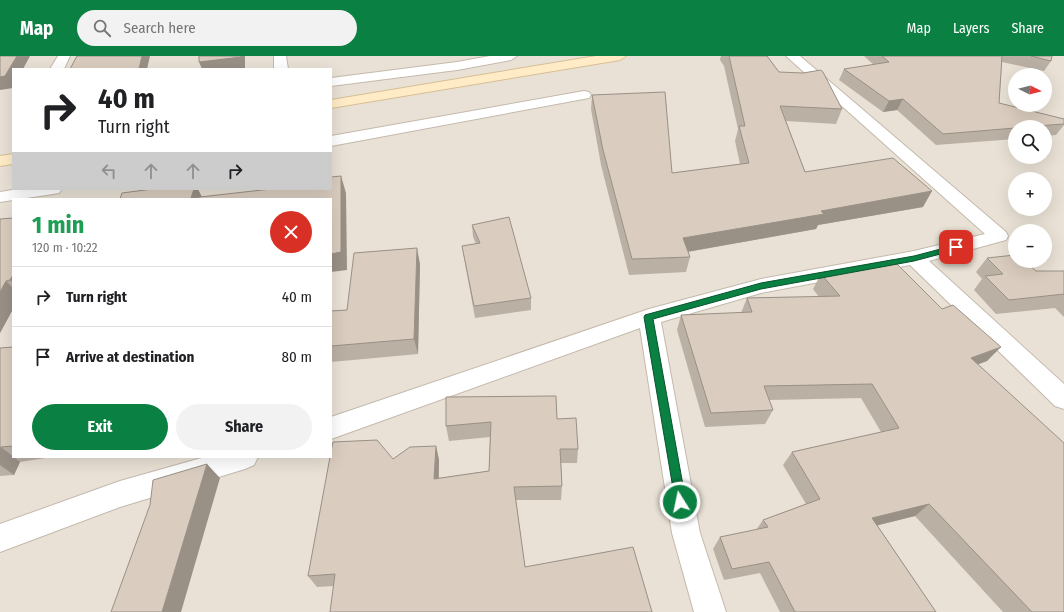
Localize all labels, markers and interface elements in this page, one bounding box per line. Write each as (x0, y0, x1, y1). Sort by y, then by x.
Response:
search box (77, 10, 357, 46)
text: Map (20, 17, 53, 40)
icon: search (91, 17, 113, 39)
text: Search here (123, 19, 196, 37)
text: Map (907, 20, 931, 37)
text: Layers (953, 20, 989, 37)
text: Share (1011, 20, 1044, 37)
north arrow (1008, 68, 1052, 112)
map controls (1008, 68, 1052, 268)
text: 40 m (98, 82, 155, 115)
icon: right (32, 84, 84, 136)
text: Turn right (98, 116, 170, 138)
button: search (1008, 120, 1052, 164)
icon: left (98, 160, 120, 182)
icon: ahead (140, 160, 162, 182)
icon: ahead (182, 160, 204, 182)
icon: right (224, 160, 246, 182)
button: + (1008, 172, 1052, 216)
text: 1 min (32, 211, 84, 239)
button: close (270, 211, 312, 253)
button: − (1008, 224, 1052, 268)
pin (939, 230, 973, 264)
icon: arrive (945, 236, 967, 258)
text: 120 m · 10:22 (32, 240, 98, 255)
icon: right (32, 286, 54, 308)
text: Turn right (66, 288, 127, 306)
text: 40 m (282, 288, 312, 306)
icon: arrive (32, 346, 54, 368)
text: Arrive at destination (66, 348, 194, 366)
text: 80 m (282, 348, 312, 366)
button: Exit (32, 404, 168, 450)
button: Share (176, 404, 312, 450)
position arrow (659, 481, 701, 523)

